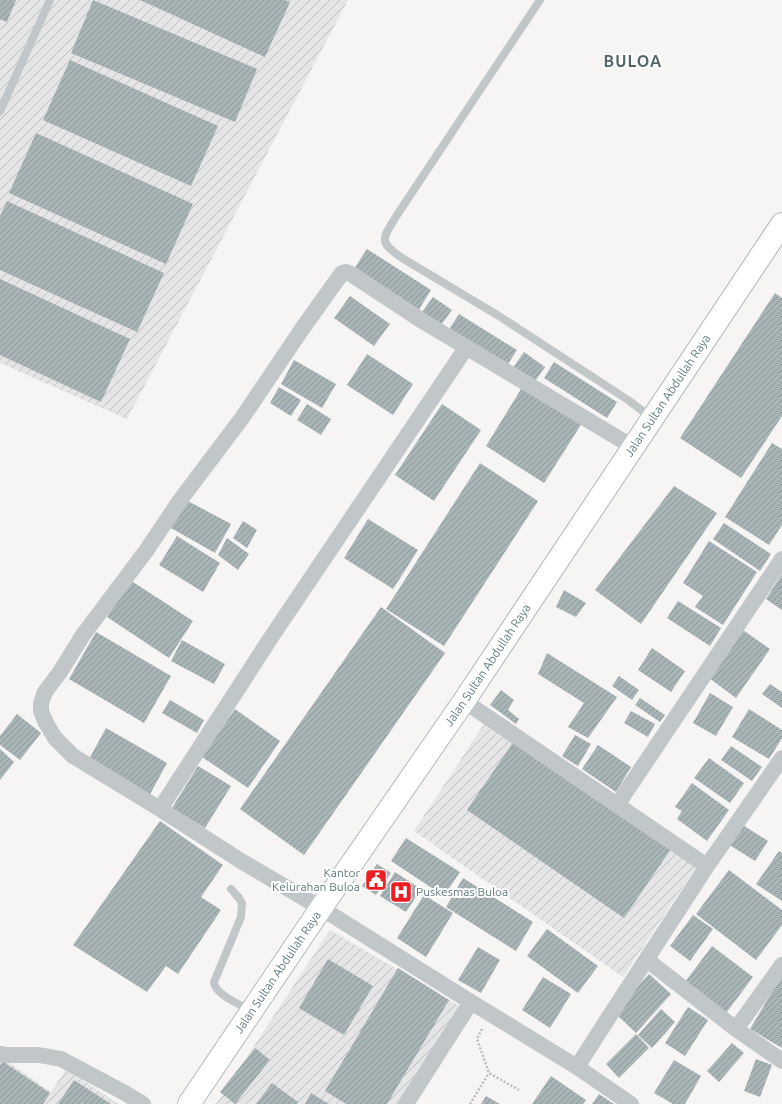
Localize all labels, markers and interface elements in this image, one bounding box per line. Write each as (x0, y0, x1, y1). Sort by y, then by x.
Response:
district label: BULOA (604, 52, 662, 70)
street label: Jalan Sultan Abdullah Raya (622, 332, 713, 459)
street label: Jalan Sultan Abdullah Raya (442, 601, 533, 728)
place label: Kantor Kelurahan Buloa (272, 866, 360, 893)
public building icon: Kantor Kelurahan Buloa (363, 867, 389, 893)
hospital icon: Puskesmas Buloa (388, 879, 414, 905)
place label: Puskesmas Buloa (416, 885, 508, 898)
street label: Jalan Sultan Abdullah Raya (232, 908, 323, 1035)

